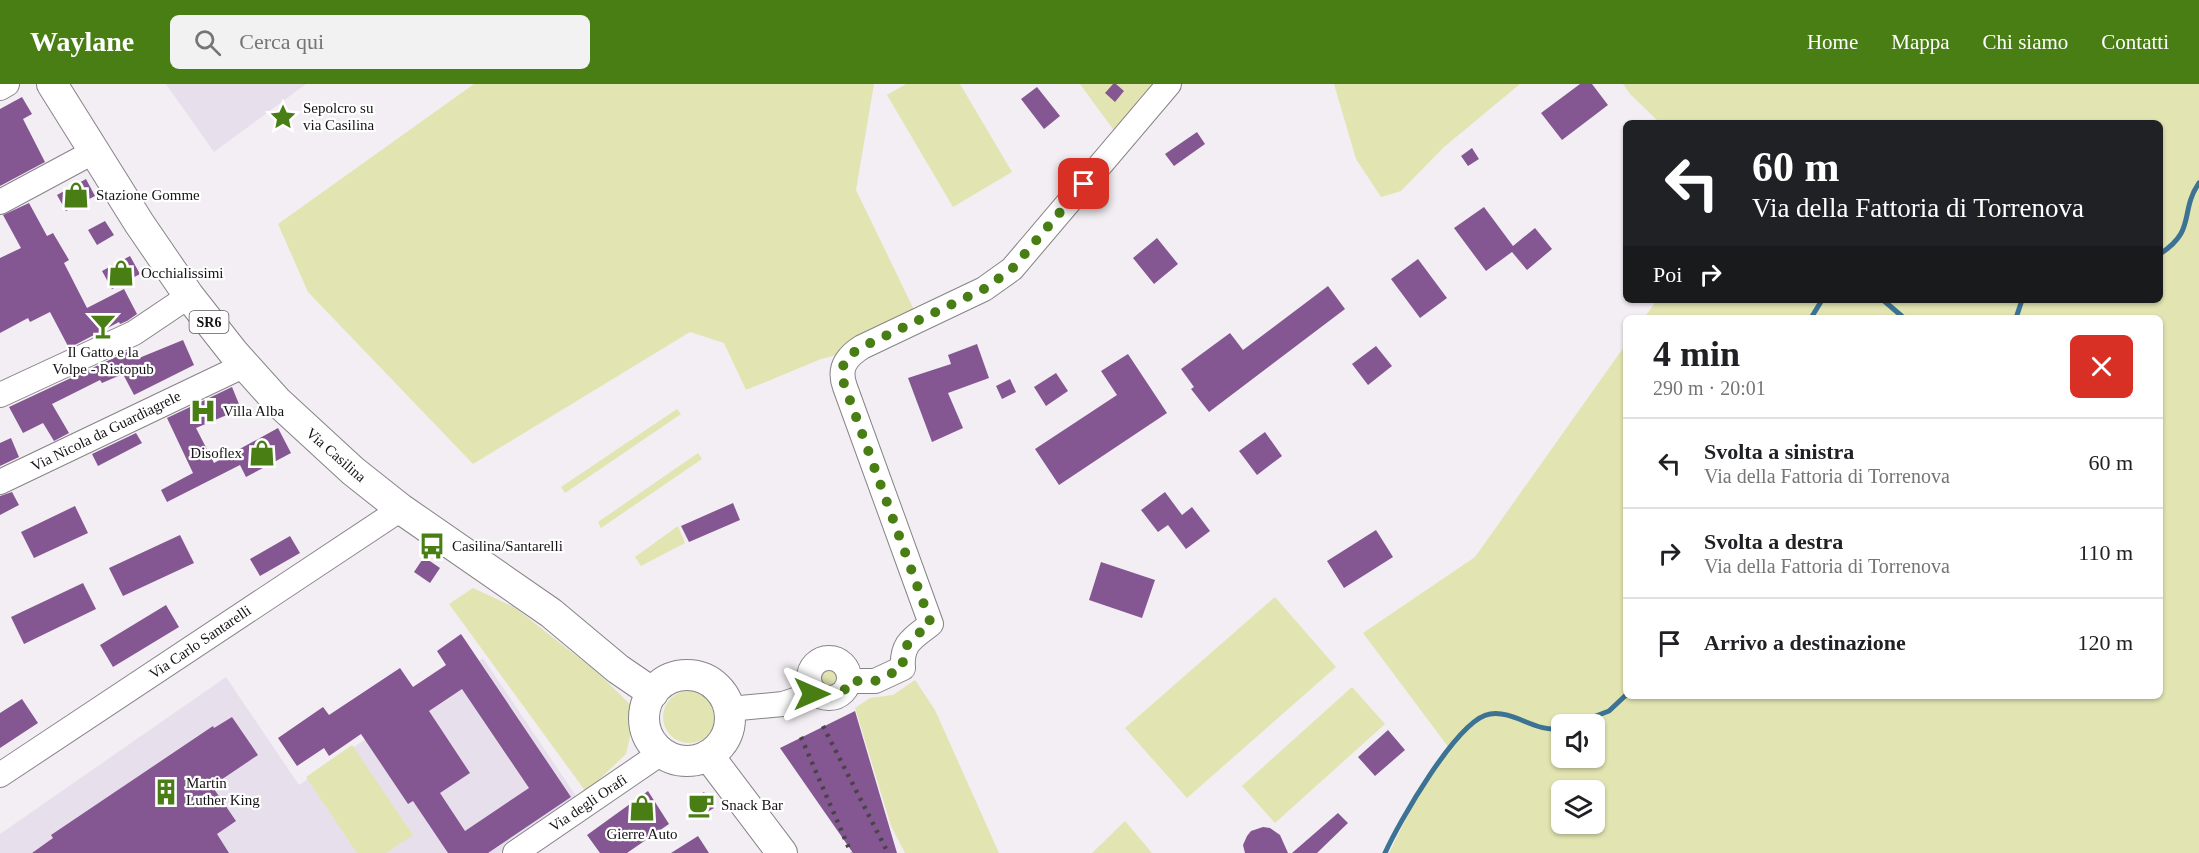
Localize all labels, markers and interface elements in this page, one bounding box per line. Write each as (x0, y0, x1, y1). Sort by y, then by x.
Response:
search box (170, 15, 590, 69)
text: Waylane (30, 26, 134, 57)
icon: search (191, 26, 224, 59)
text: Cerca qui (239, 29, 324, 54)
text: Home (1807, 30, 1858, 54)
text: Mappa (1891, 30, 1950, 54)
text: Chi siamo (1983, 30, 2068, 54)
text: Contatti (2101, 30, 2169, 54)
place label: Sepolcro su via Casilina (303, 100, 375, 133)
place icon: Sepolcro su via Casilina (268, 102, 298, 132)
icon: left (1653, 144, 1731, 222)
text: 60 m (1752, 144, 1840, 190)
pin (1058, 158, 1109, 209)
icon: arrive (1067, 167, 1100, 200)
shop icon: Stazione Gomme (61, 180, 91, 210)
place label: Stazione Gomme (96, 187, 200, 203)
text: Via della Fattoria di Torrenova (1752, 193, 2084, 223)
shop icon: Occhialissimi (106, 258, 136, 288)
icon: right (1694, 258, 1727, 291)
text: Poi (1653, 262, 1682, 287)
place label: Occhialissimi (141, 265, 224, 281)
bar icon: Il Gatto e la Volpe - Ristopub (88, 311, 118, 341)
road number: SR6 (190, 311, 228, 333)
text: 4 min (1653, 334, 1740, 374)
button: close (2070, 335, 2133, 398)
place label: Il Gatto e la Volpe - Ristopub (52, 344, 154, 377)
text: 290 m · 20:01 (1653, 377, 1766, 399)
street label: Via Nicola da Guardiagrele (29, 388, 184, 474)
hospital icon: Villa Alba (188, 396, 218, 426)
place label: Villa Alba (223, 403, 285, 419)
street label: Via Casilina (303, 425, 369, 485)
shop icon: Disoflex (247, 438, 277, 468)
text: Svolta a sinistra (1704, 439, 1854, 464)
place label: Disoflex (190, 445, 242, 461)
icon: left (1653, 447, 1686, 480)
text: 60 m (2088, 450, 2133, 475)
text: Via della Fattoria di Torrenova (1704, 465, 1950, 487)
text: Svolta a destra (1704, 529, 1843, 554)
bus stop icon: Casilina/Santarelli (417, 531, 447, 561)
icon: right (1653, 537, 1686, 570)
place label: Casilina/Santarelli (452, 538, 563, 554)
text: 110 m (2078, 540, 2133, 565)
text: Via della Fattoria di Torrenova (1704, 555, 1950, 577)
street label: Via Carlo Santarelli (146, 602, 254, 682)
icon: arrive (1653, 627, 1686, 660)
text: Arrivo a destinazione (1704, 630, 1906, 655)
text: 120 m (2077, 630, 2133, 655)
position arrow (780, 662, 844, 726)
map controls (1551, 714, 1605, 834)
button: sound (1551, 714, 1605, 768)
street label: Via degli Orafi (546, 771, 630, 835)
place label: Martin Luther King (186, 775, 260, 808)
building icon: Martin Luther King (151, 777, 181, 807)
button: layers (1551, 780, 1605, 834)
cafe icon: Snack Bar (686, 790, 716, 820)
shop icon: Gierre Auto (627, 793, 657, 823)
place label: Snack Bar (721, 797, 783, 813)
place label: Gierre Auto (606, 826, 678, 842)

